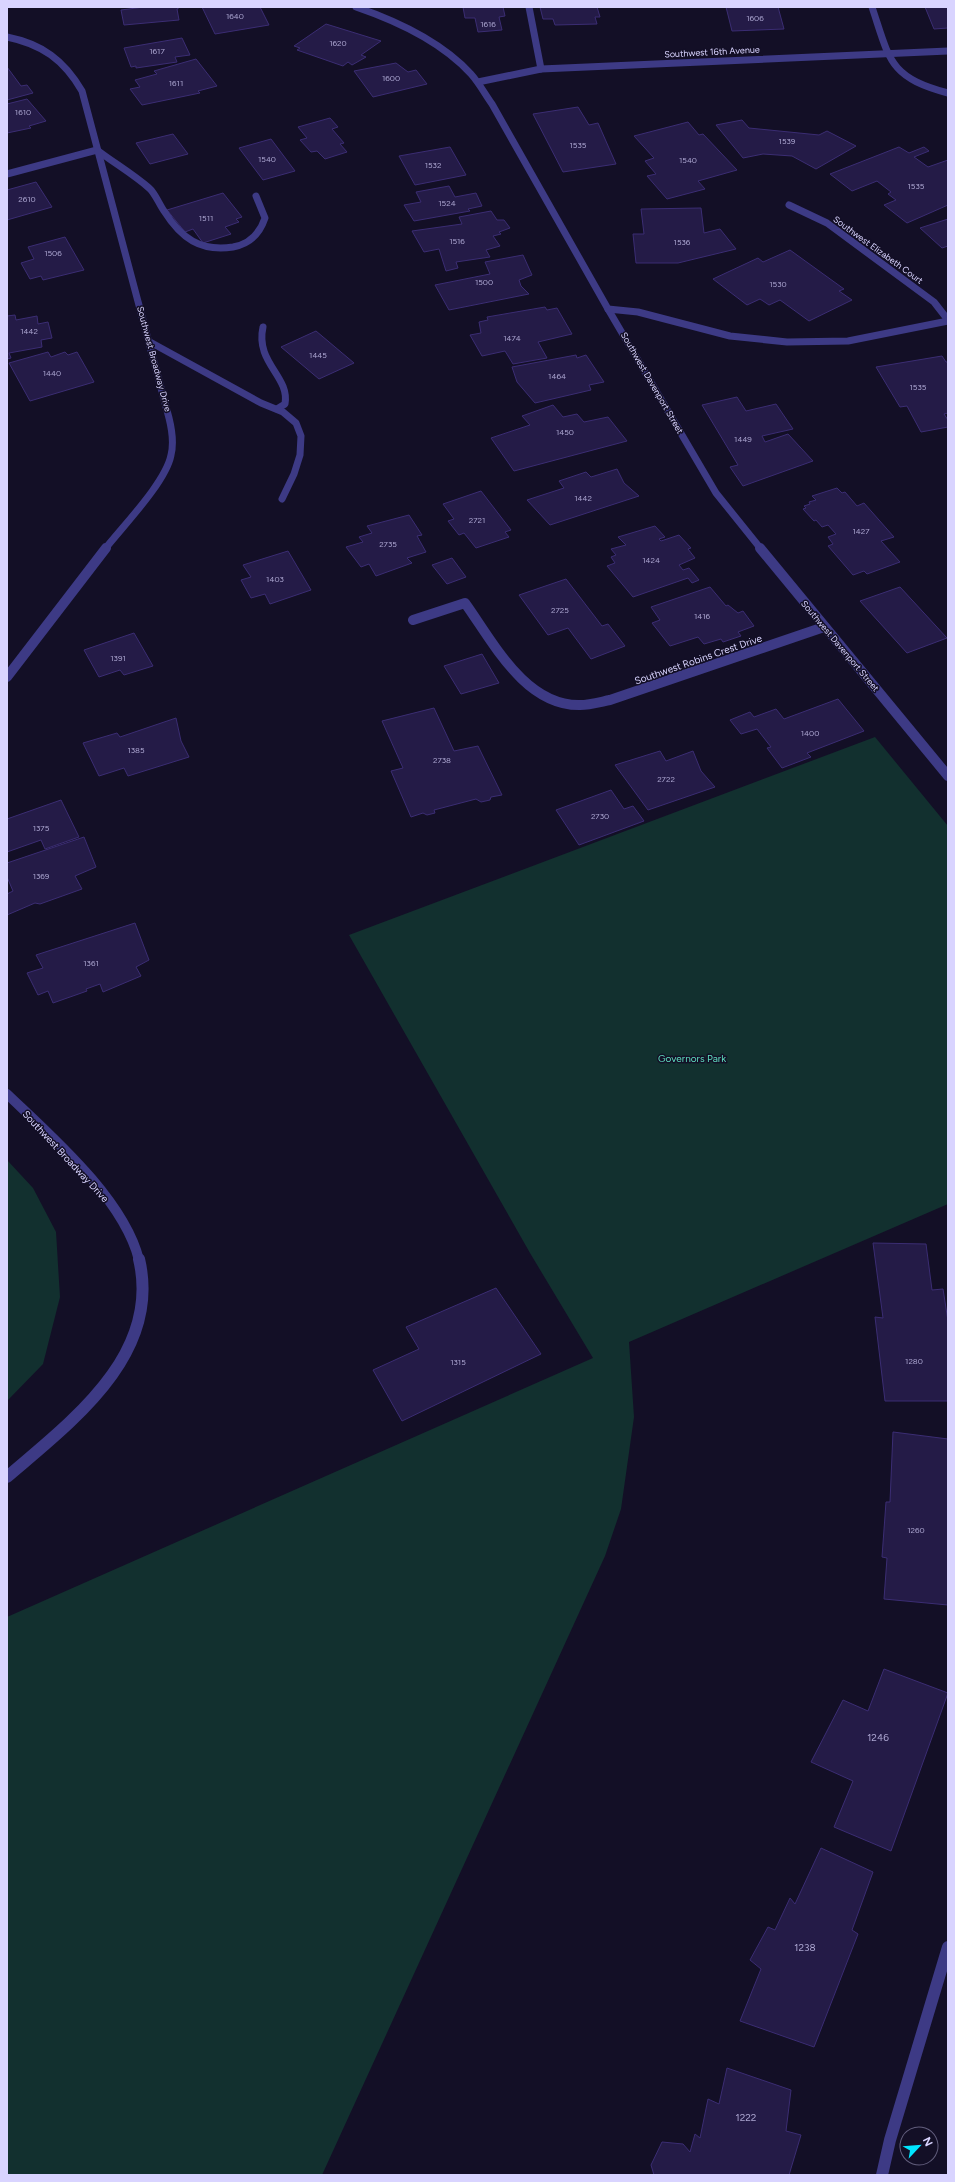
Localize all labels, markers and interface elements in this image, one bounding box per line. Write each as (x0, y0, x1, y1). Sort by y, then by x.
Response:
house number: 1640 (226, 11, 244, 21)
house number: 1606 (746, 13, 764, 23)
house number: 1616 (480, 19, 496, 29)
house number: 1620 (329, 38, 347, 48)
street label: Southwest 16th Avenue (664, 43, 760, 59)
house number: 1617 (149, 46, 165, 56)
house number: 1600 (382, 73, 400, 83)
house number: 1611 (169, 78, 183, 88)
house number: 1610 (15, 107, 31, 117)
house number: 1539 (779, 136, 796, 146)
house number: 1535 (570, 140, 587, 150)
house number: 1540 (258, 154, 276, 164)
house number: 1540 (679, 155, 697, 165)
house number: 1532 (425, 160, 441, 170)
house number: 1535 (908, 181, 925, 191)
house number: 2610 (18, 194, 36, 204)
house number: 1524 (438, 198, 456, 208)
house number: 1511 (199, 213, 213, 223)
street label: Southwest Elizabeth Court (831, 213, 926, 286)
house number: 1516 (449, 236, 465, 246)
house number: 1536 (674, 237, 691, 247)
house number: 1506 (44, 248, 62, 258)
house number: 1500 (475, 277, 493, 287)
house number: 1530 (769, 279, 787, 289)
street label: Southwest Broadway Drive (135, 305, 174, 413)
house number: 1442 (20, 326, 38, 336)
street label: Southwest Davenport Street (619, 330, 686, 436)
house number: 1474 (503, 333, 521, 343)
house number: 1445 (309, 350, 327, 360)
house number: 1440 (43, 368, 61, 378)
house number: 1464 (548, 371, 566, 381)
house number: 1535 (910, 382, 927, 392)
house number: 1450 (556, 427, 574, 437)
house number: 1449 (734, 434, 752, 444)
house number: 1442 (574, 493, 592, 503)
house number: 2721 (469, 515, 485, 525)
house number: 1427 (852, 526, 870, 536)
house number: 2735 (379, 539, 397, 549)
house number: 1424 (642, 555, 660, 565)
house number: 1403 (266, 574, 284, 584)
street label: Southwest Davenport Street (799, 598, 882, 694)
house number: 2725 (551, 605, 569, 615)
house number: 1416 (694, 611, 711, 621)
street label: Southwest Robins Crest Drive (633, 631, 764, 687)
house number: 1391 (110, 653, 126, 663)
house number: 1400 (801, 728, 819, 738)
house number: 1385 (127, 745, 145, 755)
house number: 2738 (433, 755, 451, 765)
house number: 2722 (657, 774, 675, 784)
house number: 2730 (591, 811, 609, 821)
house number: 1375 (33, 823, 50, 833)
house number: 1369 (33, 871, 50, 881)
house number: 1361 (83, 958, 99, 968)
park label: Governors Park (658, 1052, 726, 1065)
street label: Southwest Broadway Drive (20, 1108, 112, 1205)
house number: 1280 (905, 1356, 923, 1366)
house number: 1315 (450, 1357, 466, 1367)
house number: 1260 (907, 1525, 925, 1535)
house number: 1246 (867, 1731, 889, 1744)
house number: 1238 (794, 1941, 816, 1954)
house number: 1222 (736, 2111, 756, 2124)
north arrow (899, 2126, 939, 2166)
text: N (920, 2135, 935, 2149)

